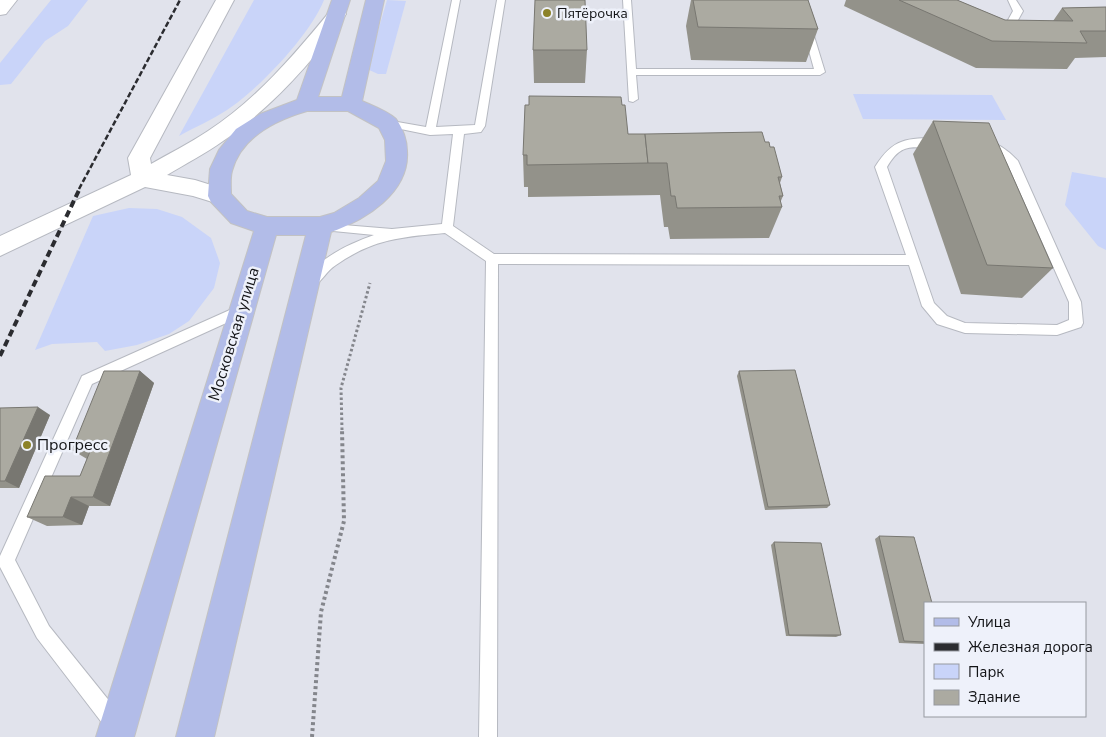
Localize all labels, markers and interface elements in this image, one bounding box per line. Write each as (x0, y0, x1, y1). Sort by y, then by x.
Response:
place label: Пятёрочка (557, 4, 628, 23)
marker: Пятёрочка (541, 7, 553, 19)
street label: Московская улица (203, 265, 265, 403)
place label: Прогресс (37, 434, 108, 456)
marker: Прогресс (21, 439, 33, 451)
legend (924, 602, 1086, 717)
text: Улица (967, 612, 1011, 632)
text: Железная дорога (968, 637, 1093, 657)
text: Парк (968, 662, 1004, 682)
text: Здание (968, 687, 1020, 707)

